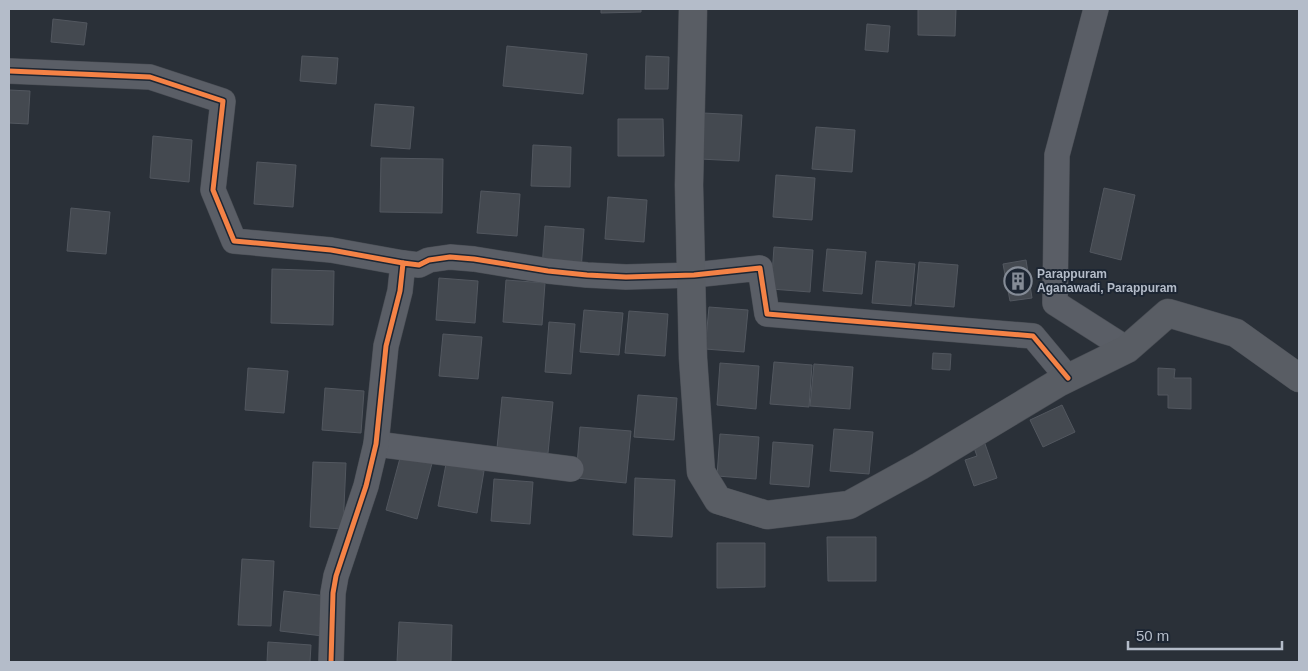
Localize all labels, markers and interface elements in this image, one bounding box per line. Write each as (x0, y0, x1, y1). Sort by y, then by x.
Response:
building icon: Parappuram Aganawadi, Parappuram (1003, 266, 1033, 296)
place label: Parappuram Aganawadi, Parappuram (1037, 267, 1177, 295)
scale bar (1128, 618, 1282, 650)
text: 50 m (1136, 627, 1169, 644)

